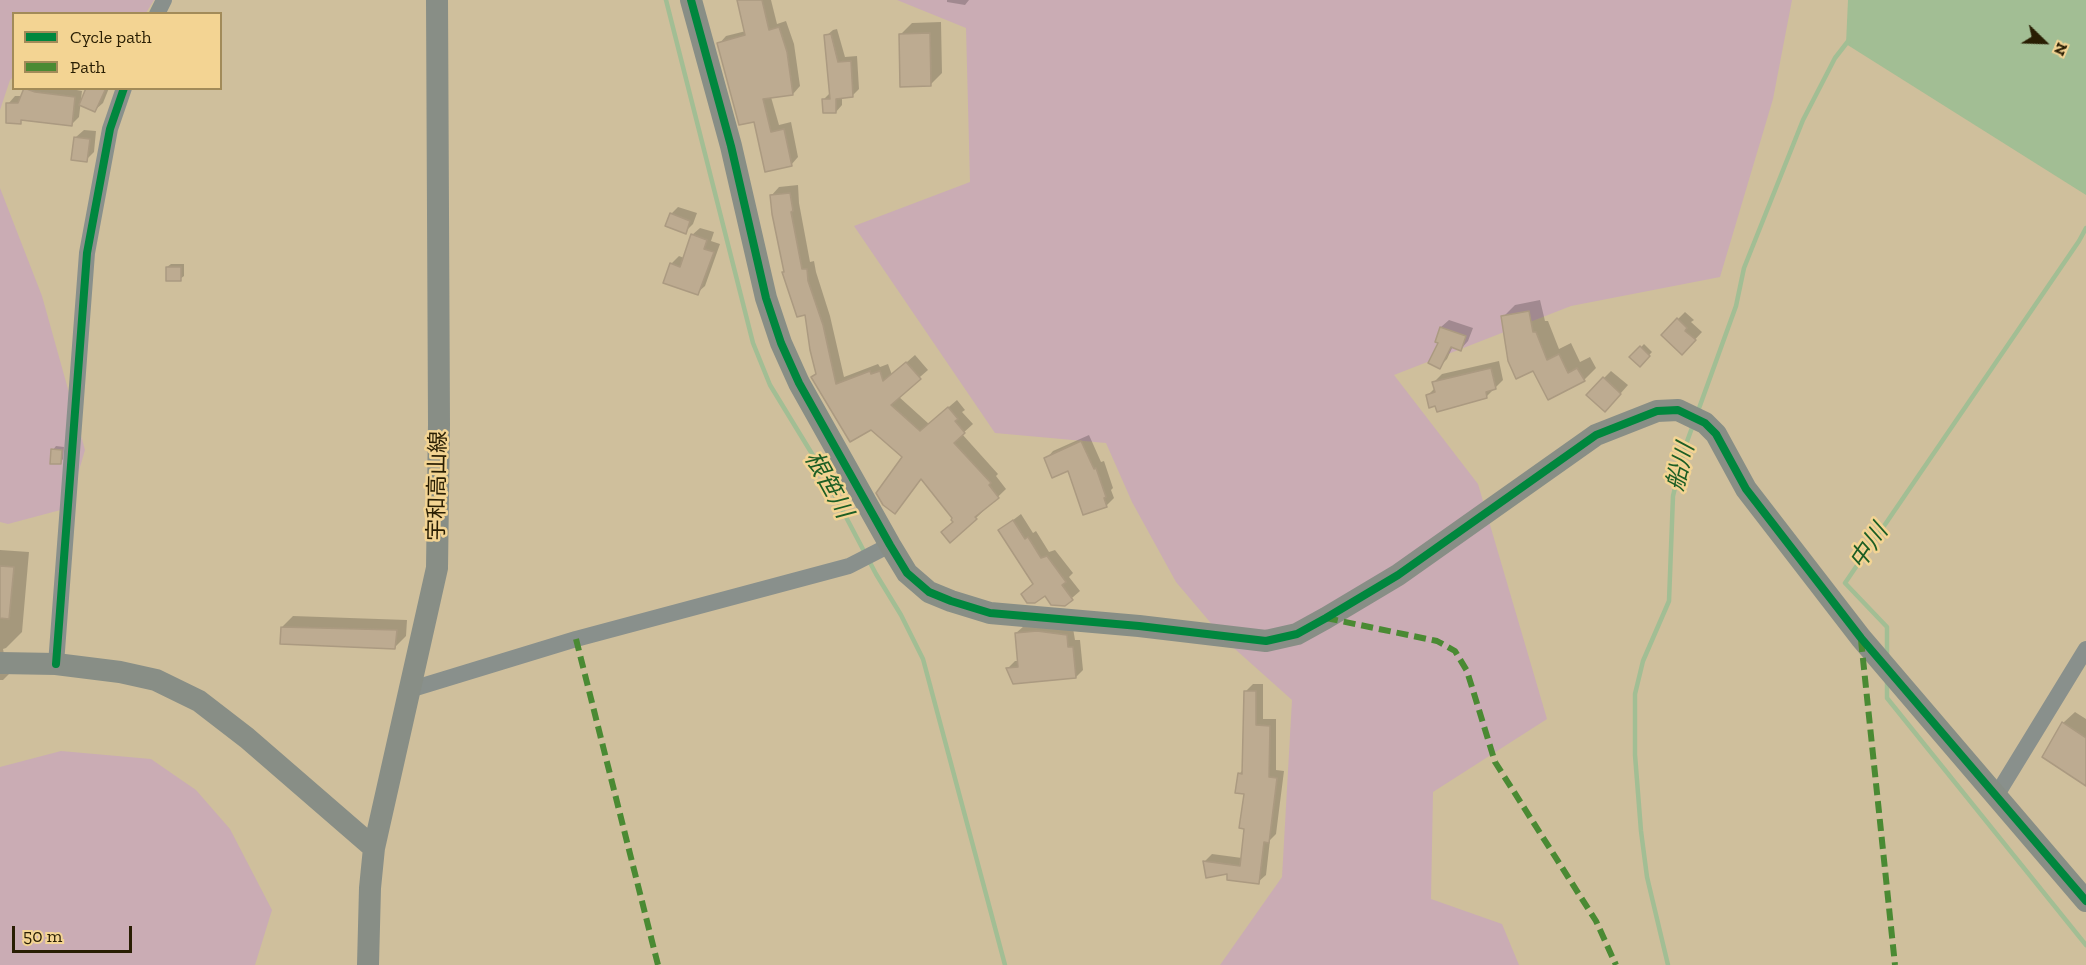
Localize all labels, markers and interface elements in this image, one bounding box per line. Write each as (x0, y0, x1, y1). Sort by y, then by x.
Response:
legend (12, 12, 222, 90)
north arrow (2014, 12, 2074, 72)
text: Cycle path (70, 26, 152, 48)
text: N (2050, 40, 2072, 59)
text: Path (70, 56, 106, 78)
street label: 宇和高山線 (424, 431, 452, 541)
water label: 船川 (1661, 440, 1701, 494)
water label: 根笹川 (798, 447, 858, 523)
water label: 中川 (1844, 519, 1894, 575)
scale bar (15, 914, 135, 952)
text: 50 m (23, 925, 62, 947)

